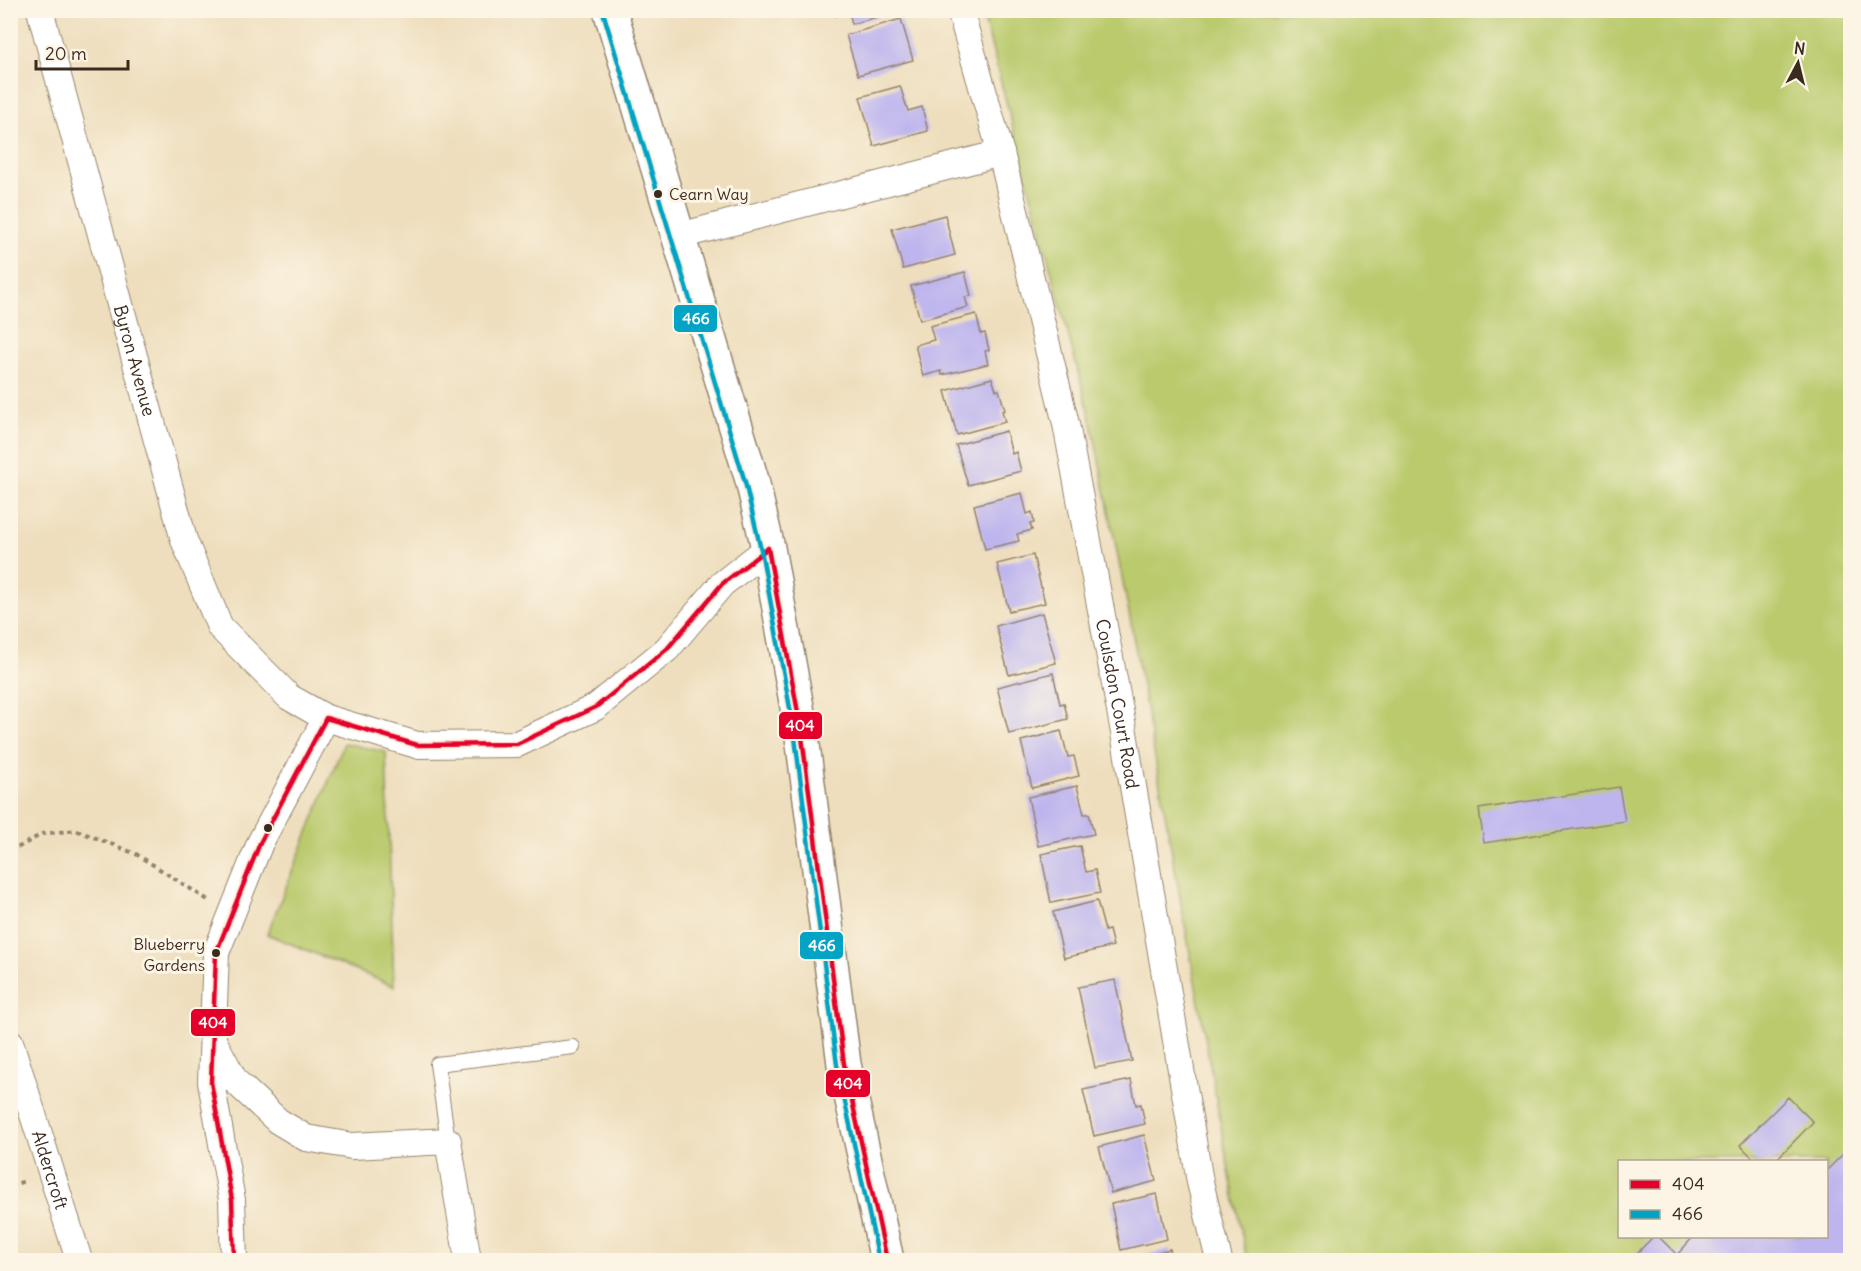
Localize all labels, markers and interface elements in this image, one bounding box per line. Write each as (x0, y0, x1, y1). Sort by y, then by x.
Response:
scale bar (36, 33, 128, 71)
north arrow (1768, 33, 1828, 93)
text: N (1793, 38, 1807, 59)
text: 20 m (45, 42, 87, 65)
place label: Cearn Way (669, 184, 749, 204)
marker: Cearn Way (652, 188, 664, 200)
street label: Byron Avenue (109, 302, 161, 419)
line badge: 466 (673, 304, 718, 333)
text: 466 (682, 308, 710, 328)
street label: Coulsdon Court Road (1091, 617, 1145, 791)
line badge: 404 (778, 711, 823, 740)
text: 404 (785, 715, 815, 735)
unlabelled marker (262, 822, 274, 834)
line badge: 466 (799, 931, 844, 960)
place label: Blueberry Gardens (133, 934, 205, 975)
text: 466 (808, 935, 836, 955)
marker: Blueberry Gardens (210, 947, 222, 959)
line badge: 404 (190, 1008, 236, 1037)
text: 404 (198, 1012, 228, 1032)
line badge: 404 (825, 1069, 871, 1098)
text: 404 (833, 1073, 863, 1093)
street label: Aldercroft (27, 1128, 74, 1212)
legend (1618, 1160, 1828, 1238)
text: 404 (1672, 1172, 1705, 1195)
text: 466 (1672, 1202, 1703, 1225)

